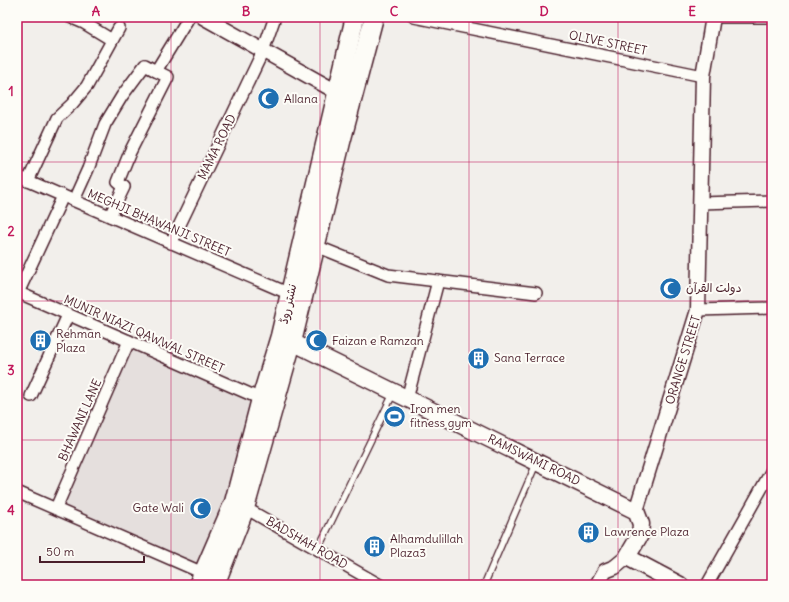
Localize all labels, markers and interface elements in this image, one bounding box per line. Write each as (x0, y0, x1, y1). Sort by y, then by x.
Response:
text: A (92, 3, 101, 20)
text: B (242, 3, 251, 20)
text: C (390, 3, 399, 20)
text: D (539, 3, 549, 20)
text: E (688, 3, 696, 20)
street label: OLIVE STREET (568, 27, 648, 58)
text: 1 (8, 83, 14, 100)
mosque icon: Allana (256, 86, 282, 112)
place label: Allana (284, 91, 318, 106)
street label: MAMA ROAD (194, 112, 239, 182)
street label: MEGHJI BHAWANJI STREET (86, 186, 233, 259)
text: 2 (7, 223, 15, 240)
mosque icon: دولت القرآن (657, 275, 683, 301)
place label: دولت القرآن (686, 280, 741, 296)
street label: نشتر روڈ (276, 282, 300, 326)
street label: MUNIR NIAZI QAWWAL STREET (62, 291, 227, 376)
street label: ORANGE STREET (662, 313, 703, 406)
place label: Rehman Plaza (56, 326, 101, 355)
building icon: Rehman Plaza (27, 328, 53, 354)
mosque icon: Faizan e Ramzan (304, 328, 330, 354)
place label: Faizan e Ramzan (332, 333, 424, 348)
building icon: Sana Terrace (466, 345, 492, 371)
place label: Sana Terrace (494, 350, 565, 365)
text: 3 (7, 362, 15, 379)
street label: BHAWANI LANE (55, 376, 104, 463)
place label: Iron men fitness gym (410, 401, 472, 430)
sports icon: Iron men fitness gym (381, 403, 407, 429)
street label: RAMSWAMI ROAD (486, 431, 583, 488)
mosque icon: Gate Wali (187, 495, 213, 521)
place label: Gate Wali (133, 500, 184, 515)
text: 4 (7, 502, 15, 519)
street label: BADSHAH ROAD (264, 513, 351, 572)
building icon: Lawrence Plaza (576, 519, 602, 545)
place label: Lawrence Plaza (604, 524, 689, 539)
place label: Alhamdulillah Plaza3 (390, 531, 463, 560)
building icon: Alhamdulillah Plaza3 (362, 533, 388, 559)
scale bar (40, 538, 144, 564)
text: 50 m (46, 544, 75, 559)

